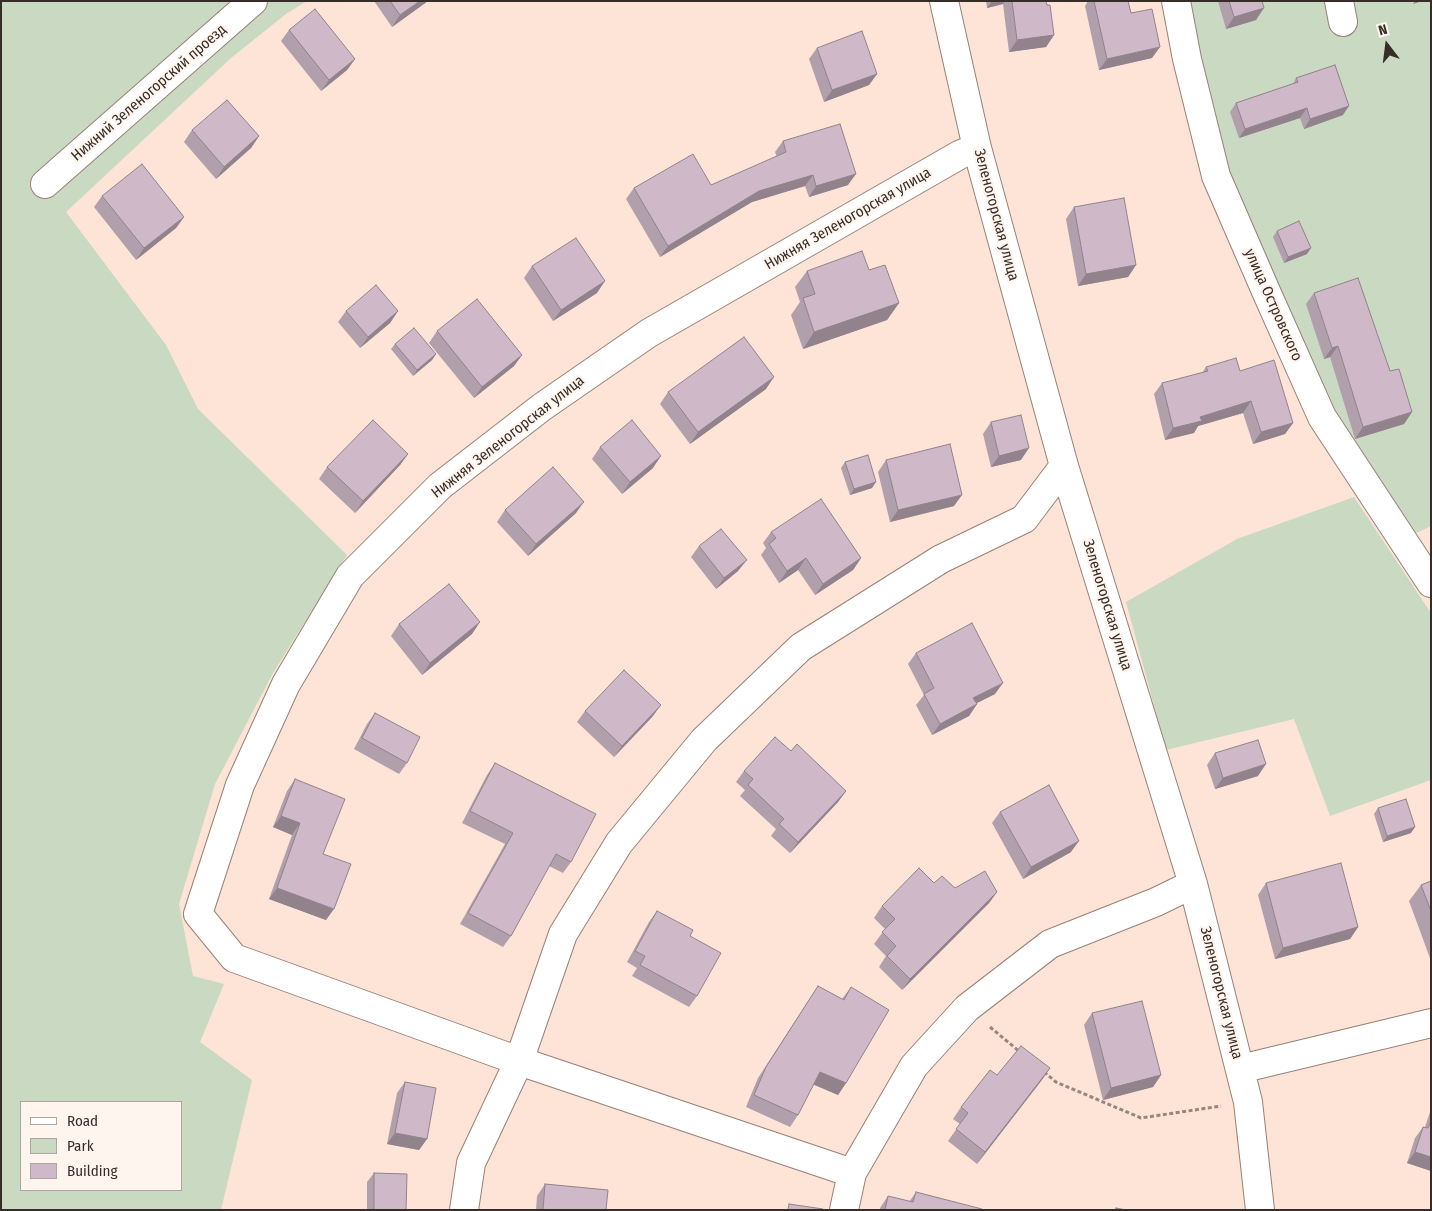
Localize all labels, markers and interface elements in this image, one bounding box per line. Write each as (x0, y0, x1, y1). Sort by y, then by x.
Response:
north arrow (1362, 20, 1412, 70)
street label: Нижний Зеленогорский проезд (68, 21, 230, 165)
text: N (1377, 21, 1389, 39)
street label: Зеленогорская улица (970, 147, 1022, 283)
street label: Нижняя Зеленогорская улица (762, 164, 934, 274)
street label: улица Островского (1240, 246, 1306, 364)
street label: Нижняя Зеленогорская улица (428, 372, 588, 502)
street label: Зеленогорская улица (1079, 537, 1135, 673)
street label: Зеленогорская улица (1196, 925, 1246, 1061)
legend (20, 1101, 182, 1191)
text: Road (67, 1112, 98, 1130)
text: Park (67, 1137, 94, 1155)
text: Building (67, 1162, 118, 1180)

